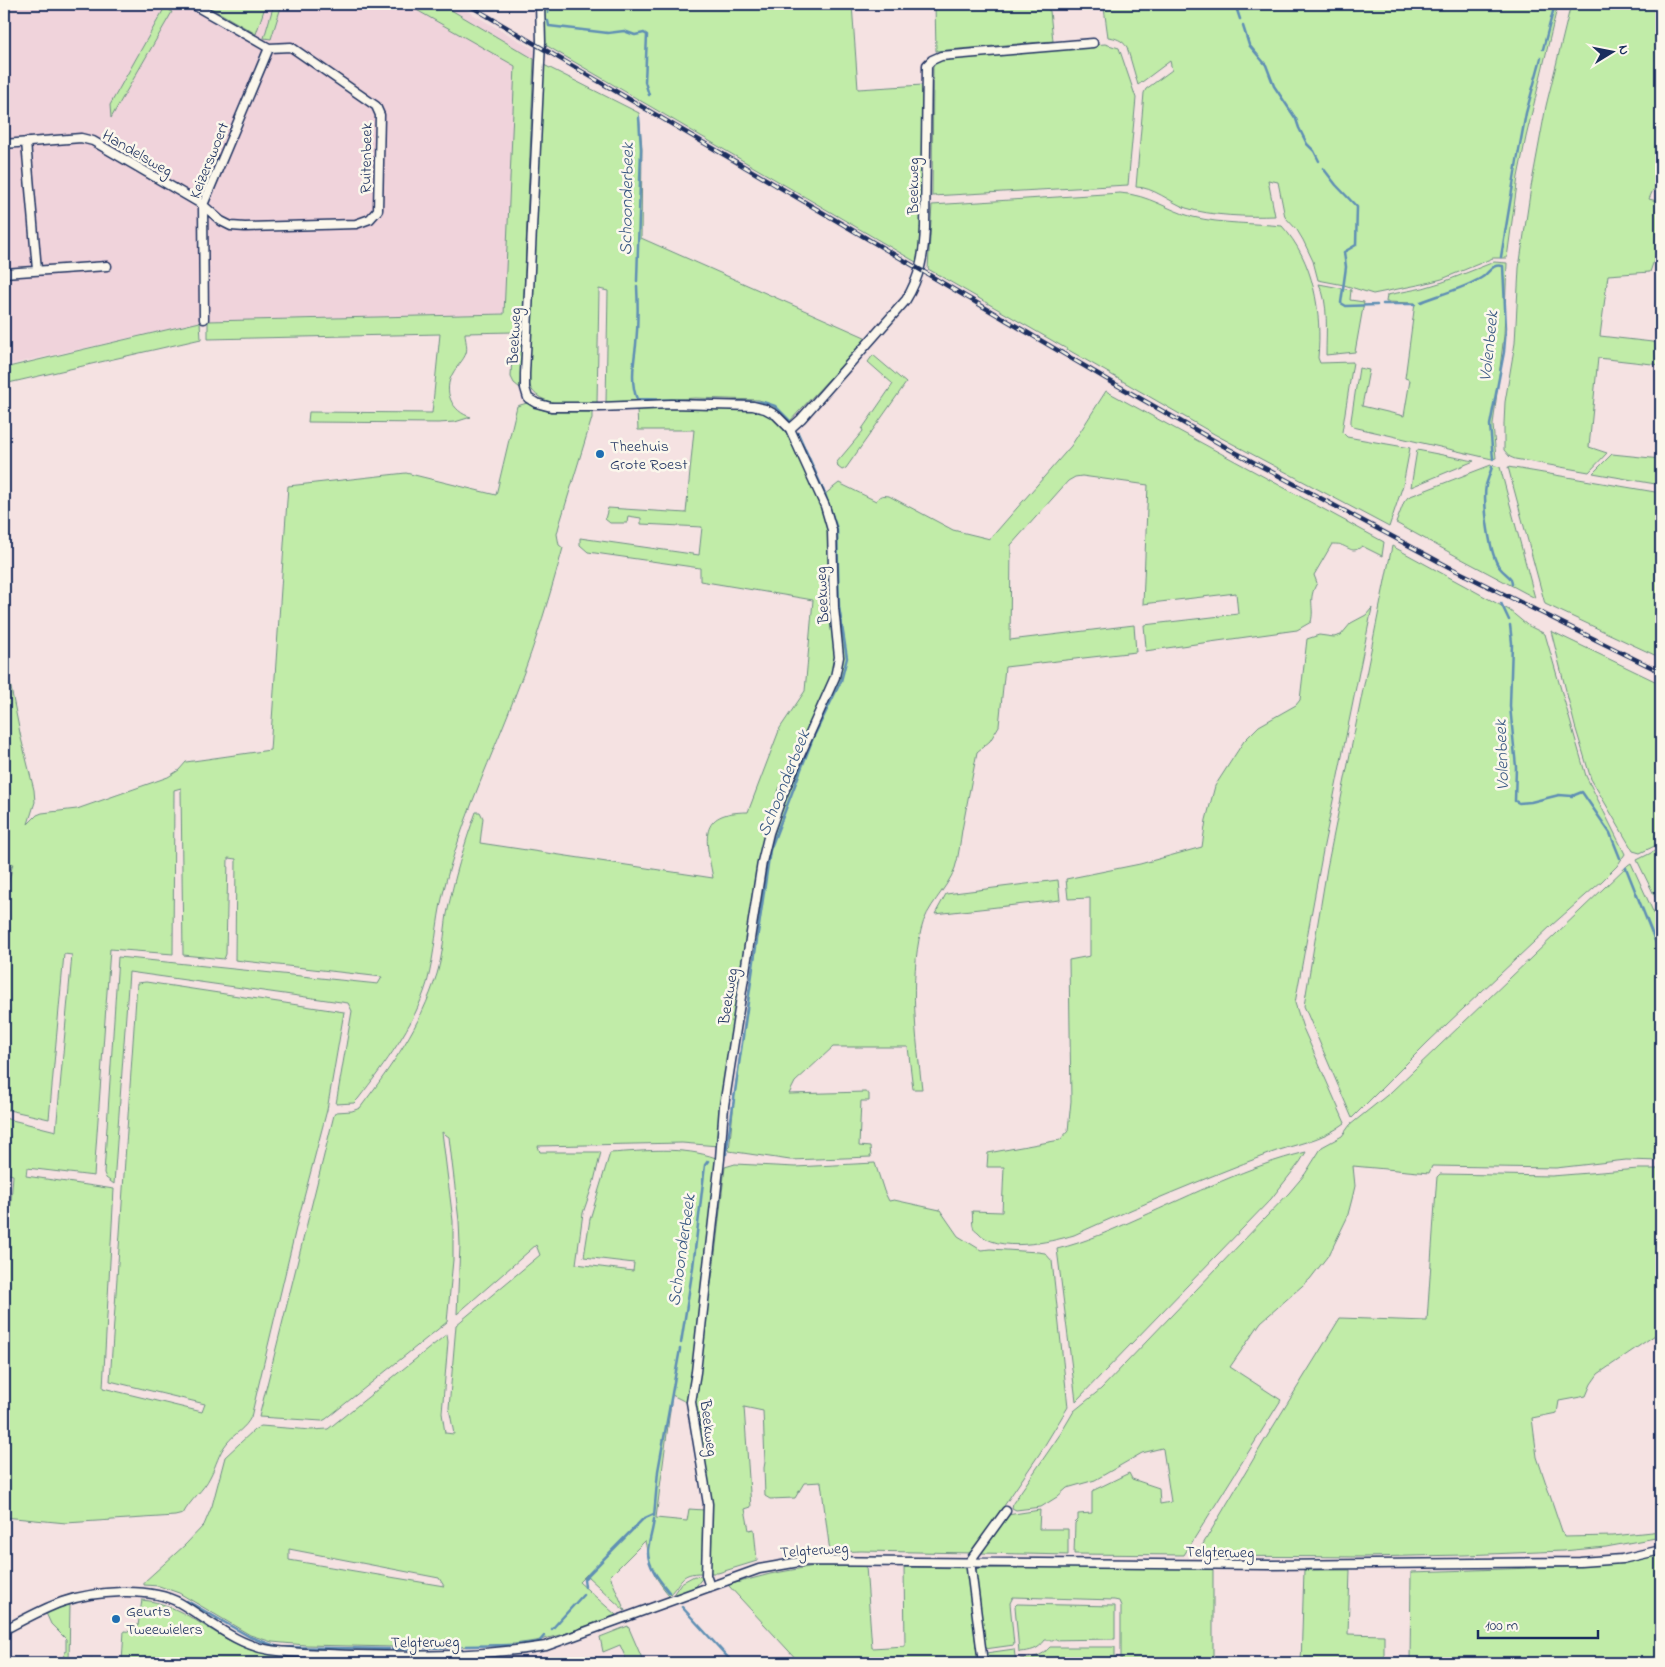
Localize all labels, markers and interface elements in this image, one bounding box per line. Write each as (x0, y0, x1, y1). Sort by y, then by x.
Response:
north arrow (1588, 28, 1638, 78)
text: N (1612, 44, 1634, 56)
street label: Keizerswoert (184, 118, 236, 203)
street label: Ruitenbeek (354, 121, 380, 194)
street label: Handelsweg (97, 124, 177, 184)
water label: Schoonderbeek (614, 141, 642, 256)
street label: Beekweg (902, 158, 926, 215)
street label: Beekweg (501, 307, 528, 366)
water label: Volenbeek (1473, 309, 1507, 383)
place label: Theehuis Grote Roest (610, 435, 688, 477)
marker: Theehuis Grote Roest (594, 448, 606, 460)
street label: Beekweg (810, 566, 837, 625)
water label: Volenbeek (1489, 718, 1517, 791)
water label: Schoonderbeek (752, 725, 818, 841)
street label: Beekweg (713, 966, 745, 1027)
water label: Schoonderbeek (662, 1191, 704, 1308)
street label: Beekweg (693, 1398, 723, 1458)
street label: Telgterweg (779, 1537, 849, 1565)
street label: Telgterweg (1185, 1540, 1254, 1566)
place label: Geurts Tweewielers (126, 1600, 203, 1642)
scale bar (1478, 1607, 1598, 1639)
marker: Geurts Tweewielers (110, 1613, 122, 1625)
text: 100 m (1485, 1615, 1518, 1637)
street label: Telgterweg (391, 1630, 460, 1656)

